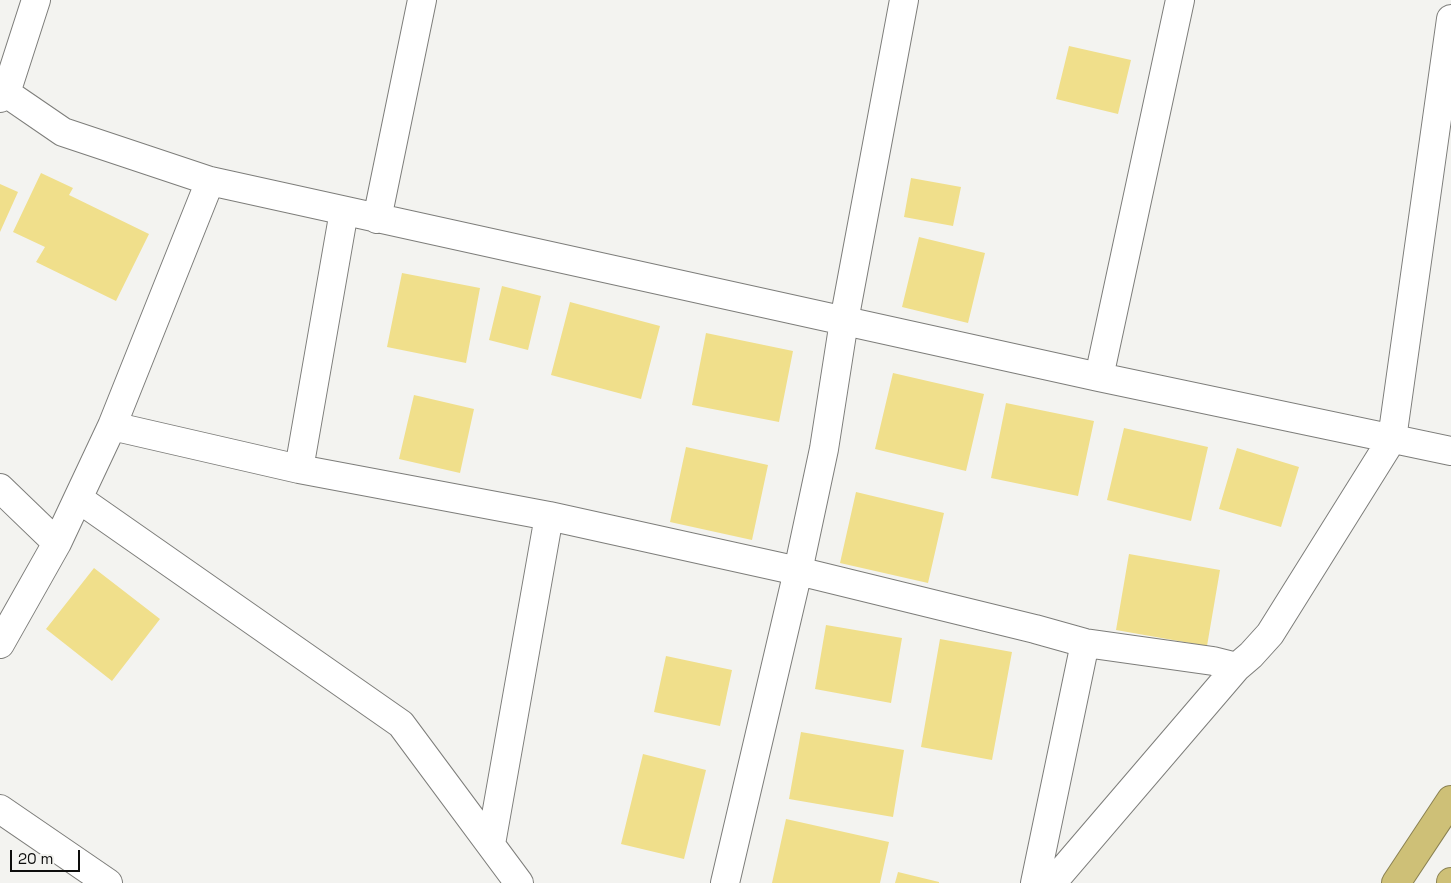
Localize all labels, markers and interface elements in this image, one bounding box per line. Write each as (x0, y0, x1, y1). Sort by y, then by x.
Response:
scale bar (12, 840, 82, 872)
text: 20 m (18, 849, 53, 868)

